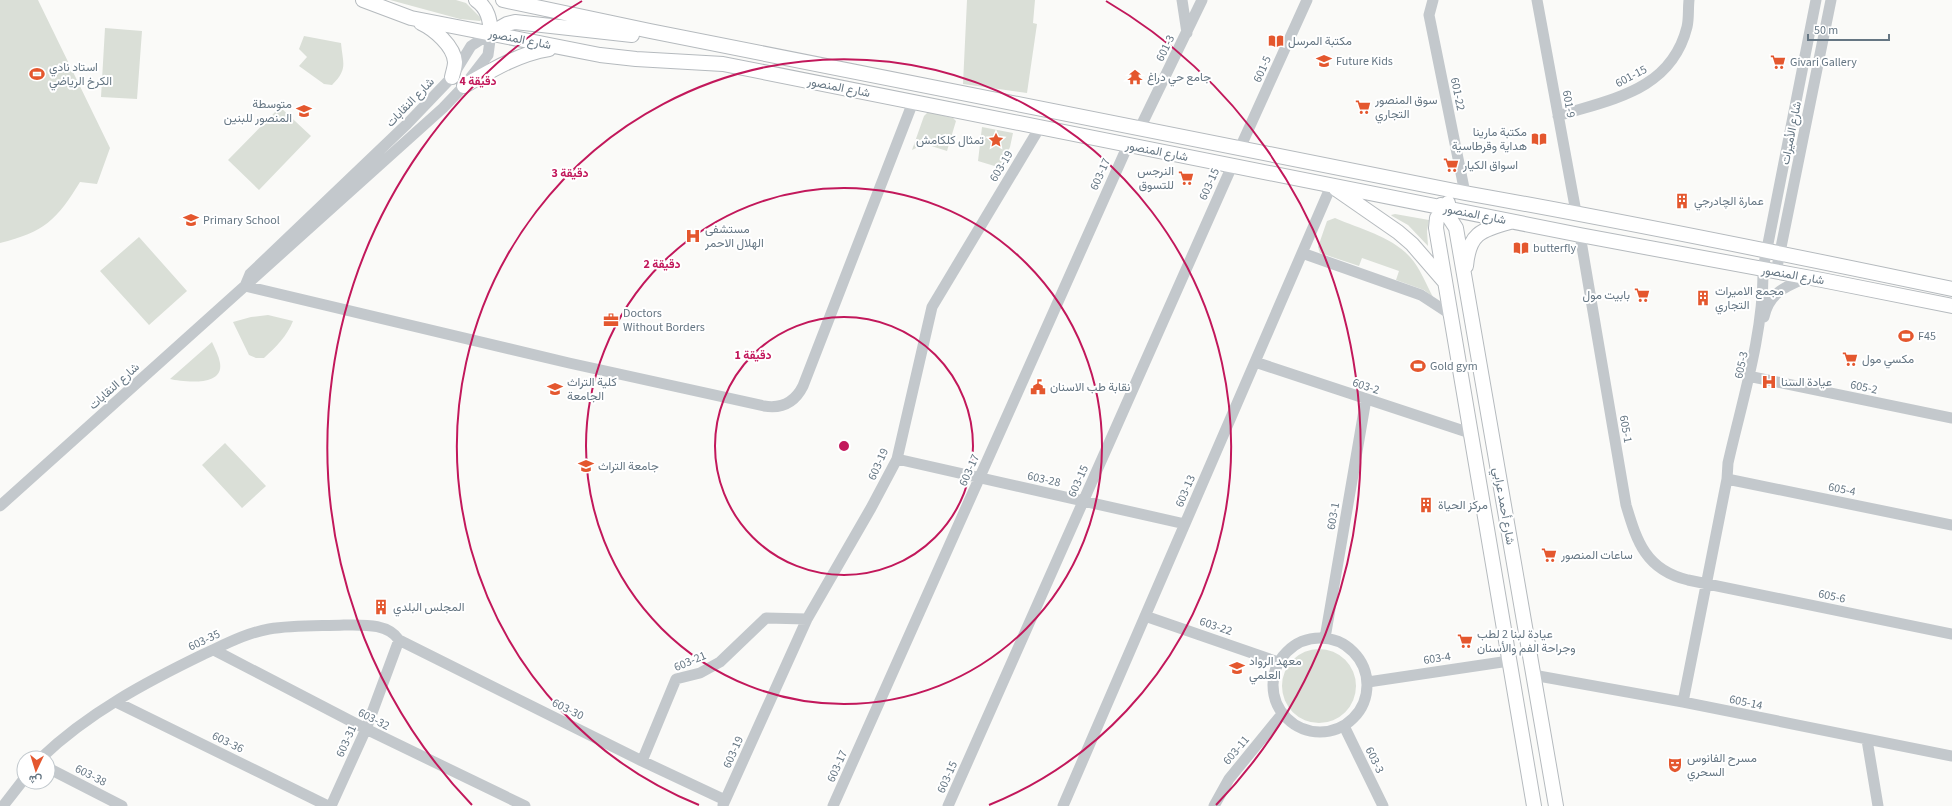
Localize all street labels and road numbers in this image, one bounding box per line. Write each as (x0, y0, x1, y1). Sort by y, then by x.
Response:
street label: شارع المنصور (486, 25, 553, 54)
street label: 601-3 (1152, 32, 1179, 64)
street label: 601-5 (1249, 53, 1276, 85)
street label: 601-15 (1612, 61, 1650, 92)
street label: شارع المنصور (805, 73, 872, 102)
street label: شارع النقابات (382, 74, 438, 131)
street label: 601-22 (1446, 76, 1469, 112)
street label: 601-9 (1558, 89, 1579, 119)
street label: شارع الأميرات (1777, 100, 1806, 166)
street label: شارع المنصور (1123, 137, 1190, 166)
street label: 603-19 (985, 147, 1017, 185)
street label: 603-17 (1086, 155, 1115, 193)
street label: 603-15 (1195, 165, 1224, 203)
street label: شارع المنصور (1441, 200, 1508, 229)
street label: شارع المنصور (1759, 261, 1826, 289)
street label: 605-3 (1730, 350, 1753, 380)
street label: شارع النقابات (85, 359, 143, 414)
street label: 603-2 (1350, 374, 1382, 399)
street label: 605-2 (1849, 376, 1879, 399)
street label: 605-1 (1615, 414, 1636, 444)
street label: 603-19 (864, 445, 893, 483)
street label: 603-17 (955, 451, 984, 489)
street label: 603-15 (1064, 462, 1093, 500)
street label: شارع أحمد عرابي (1487, 466, 1519, 546)
street label: 603-28 (1026, 467, 1062, 492)
street label: 603-13 (1171, 472, 1200, 510)
street label: 605-4 (1827, 479, 1857, 500)
street label: 603-1 (1323, 501, 1344, 531)
street label: 605-6 (1817, 585, 1847, 608)
street label: 603-22 (1197, 613, 1234, 640)
street label: 603-35 (185, 626, 223, 655)
street label: 603-21 (671, 647, 709, 676)
street label: 603-4 (1422, 648, 1452, 669)
street label: 605-14 (1728, 691, 1764, 714)
street label: 603-30 (549, 694, 587, 724)
street label: 603-32 (355, 704, 393, 735)
street label: 603-31 (332, 722, 361, 760)
street label: 603-36 (209, 727, 247, 757)
street label: 603-11 (1219, 732, 1254, 769)
street label: 603-19 (719, 733, 748, 771)
street label: 603-3 (1361, 744, 1388, 776)
street label: 603-17 (823, 747, 852, 785)
street label: 603-15 (933, 758, 962, 796)
street label: 603-38 (72, 760, 110, 791)

